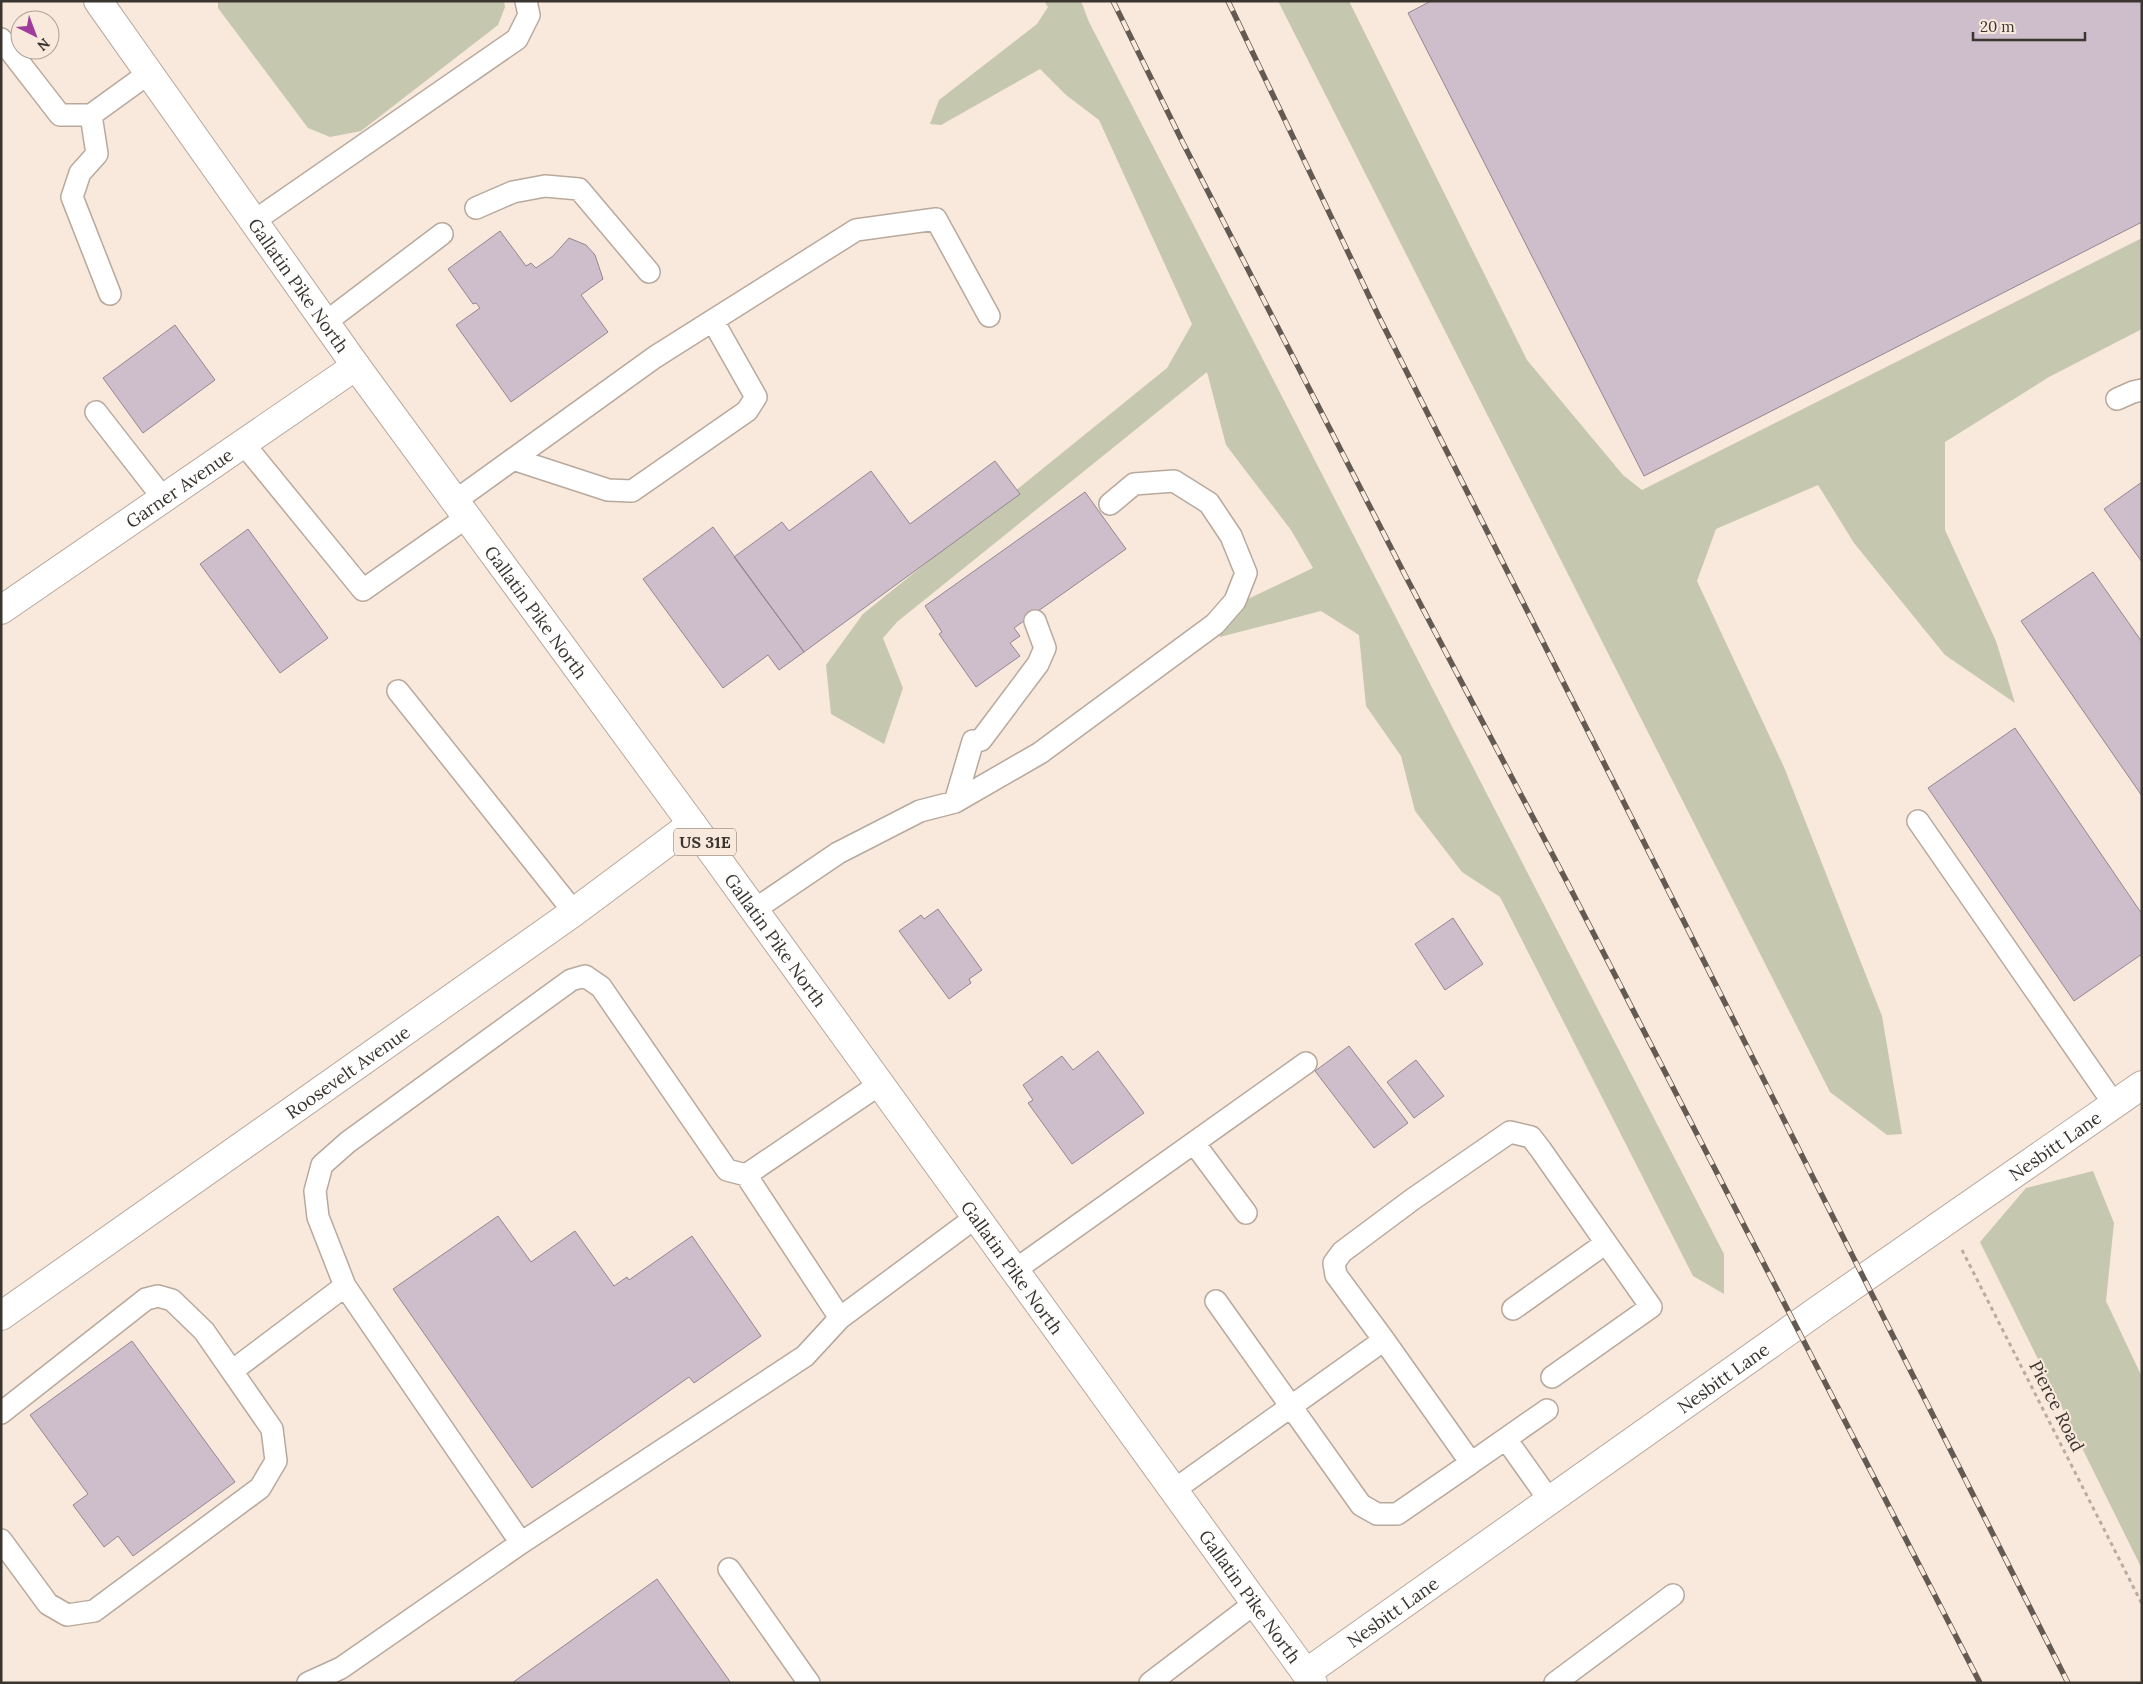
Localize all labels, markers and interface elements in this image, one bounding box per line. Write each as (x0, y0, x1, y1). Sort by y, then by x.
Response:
north arrow (10, 10, 60, 60)
scale bar (1973, 10, 2086, 42)
text: 20 m (1980, 17, 2015, 36)
text: N (34, 34, 54, 55)
street label: Gallatin Pike North (243, 213, 354, 357)
street label: Garner Avenue (121, 443, 237, 533)
street label: Gallatin Pike North (480, 541, 593, 683)
road number: US 31E (674, 829, 736, 856)
street label: Gallatin Pike North (720, 869, 832, 1011)
street label: Roosevelt Avenue (281, 1020, 414, 1123)
street label: Nesbitt Lane (2004, 1105, 2106, 1186)
street label: Gallatin Pike North (956, 1196, 1069, 1339)
street label: Nesbitt Lane (1673, 1337, 1773, 1418)
street label: Pierce Road (2024, 1357, 2090, 1456)
street label: Gallatin Pike North (1194, 1525, 1306, 1668)
street label: Nesbitt Lane (1342, 1571, 1443, 1652)

